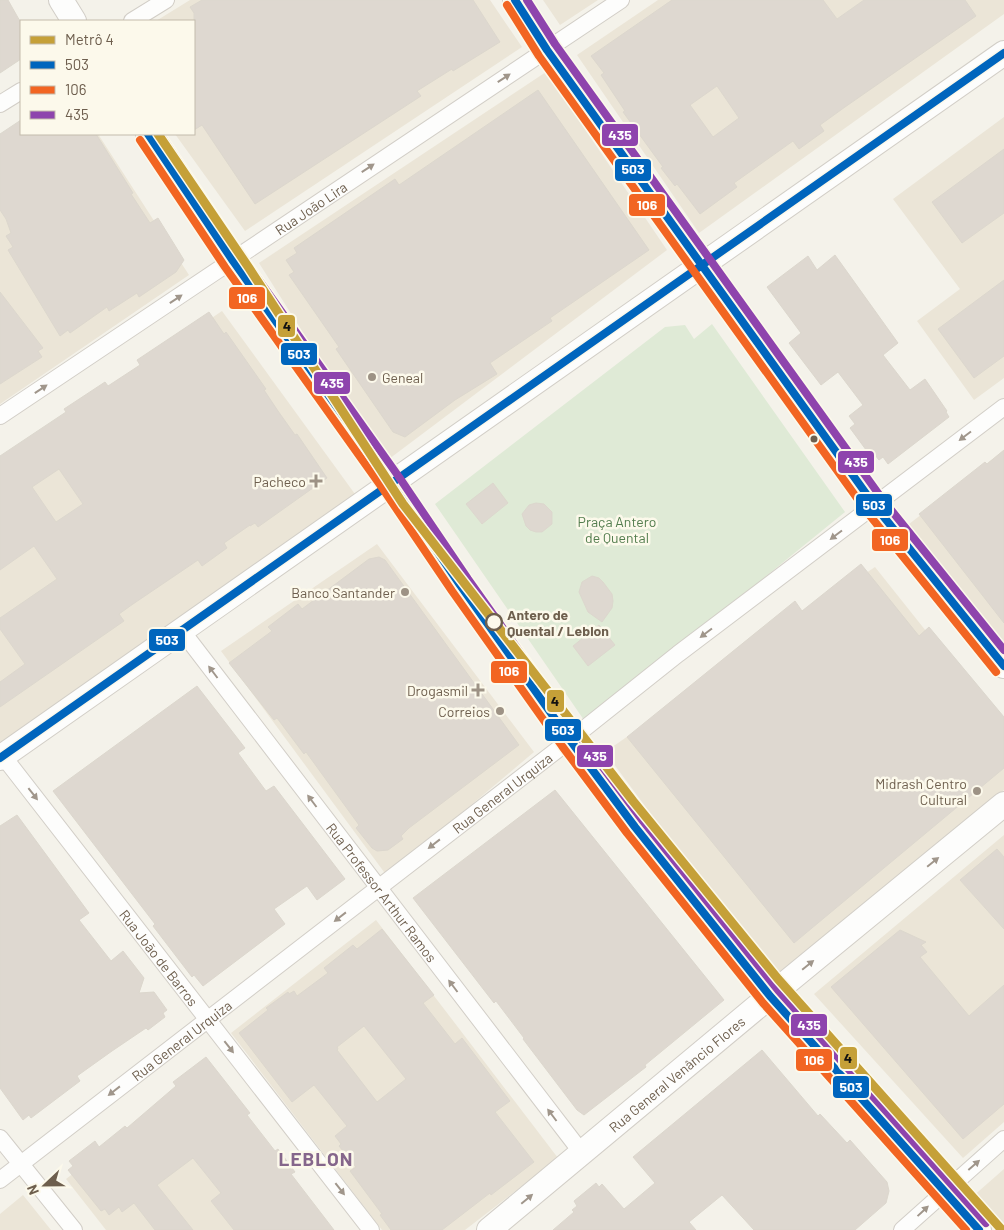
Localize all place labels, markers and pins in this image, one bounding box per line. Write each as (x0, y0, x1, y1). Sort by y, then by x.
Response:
place label: Geneal (382, 369, 423, 386)
marker: Geneal (366, 371, 378, 383)
unlabelled marker (809, 434, 819, 444)
place label: Pacheco (254, 473, 306, 490)
marker: Pacheco (310, 475, 322, 487)
place label: Banco Santander (291, 584, 395, 601)
marker: Banco Santander (399, 586, 411, 598)
place label: Antero de Quental / Leblon (507, 606, 609, 639)
marker: Antero de Quental / Leblon (485, 613, 503, 631)
place label: Drogasmil (407, 682, 468, 699)
marker: Drogasmil (472, 684, 484, 696)
place label: Correios (438, 703, 490, 720)
marker: Correios (494, 705, 506, 717)
place label: Midrash Centro Cultural (875, 775, 967, 808)
marker: Midrash Centro Cultural (971, 785, 983, 797)

